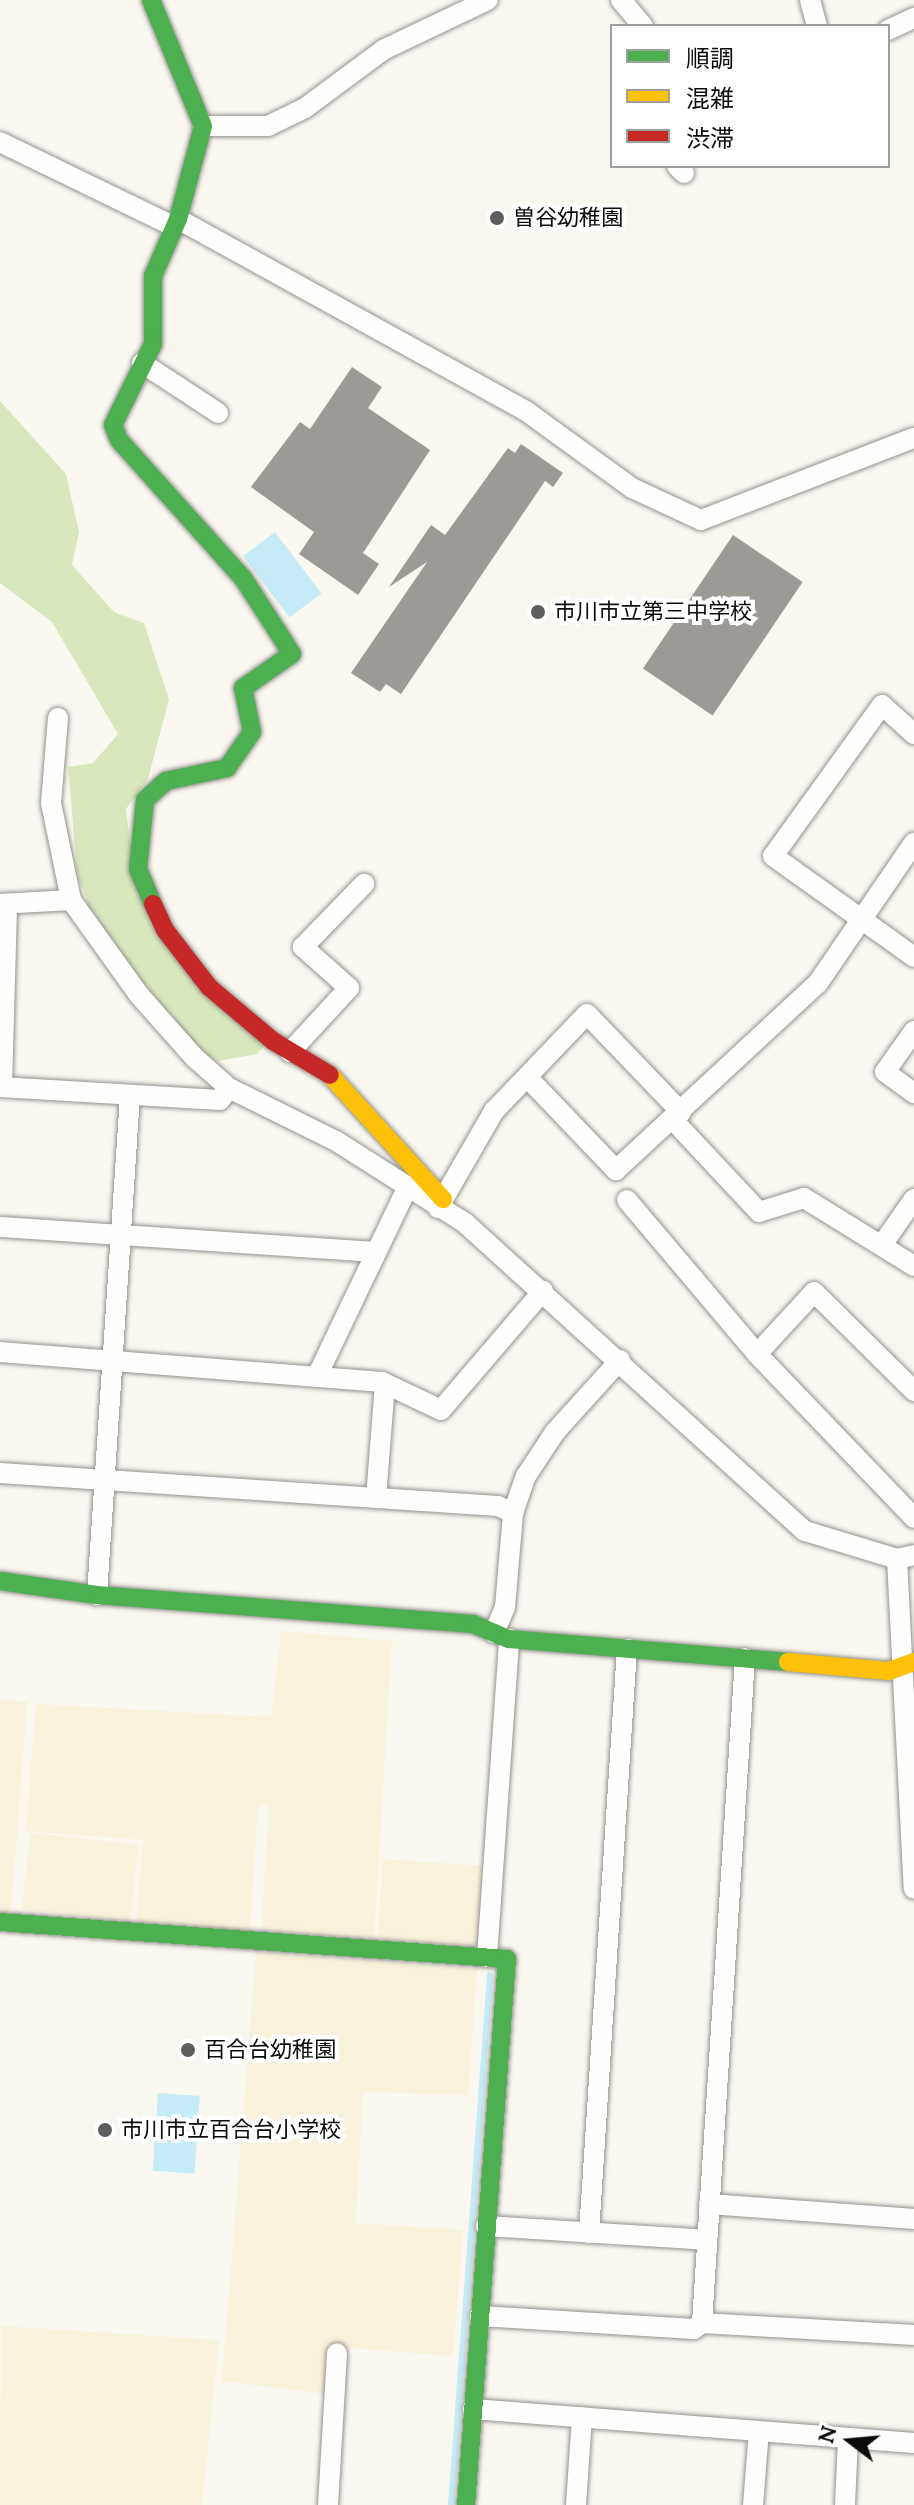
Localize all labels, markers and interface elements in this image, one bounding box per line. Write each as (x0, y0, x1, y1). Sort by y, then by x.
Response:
legend (610, 24, 890, 168)
text: 順調 (686, 43, 734, 74)
text: 混雑 (686, 83, 734, 114)
text: 渋滞 (686, 123, 734, 154)
place label: 曽谷幼稚園 (513, 205, 623, 231)
marker: 曽谷幼稚園 (488, 209, 506, 227)
place label: 市川市立第三中学校 (554, 599, 752, 625)
marker: 市川市立第三中学校 (529, 603, 547, 621)
place label: 百合台幼稚園 (204, 2037, 336, 2063)
marker: 百合台幼稚園 (179, 2041, 197, 2059)
place label: 市川市立百合台小学校 (121, 2117, 341, 2143)
marker: 市川市立百合台小学校 (96, 2121, 114, 2139)
north arrow (810, 2401, 890, 2481)
text: N (811, 2422, 843, 2446)

